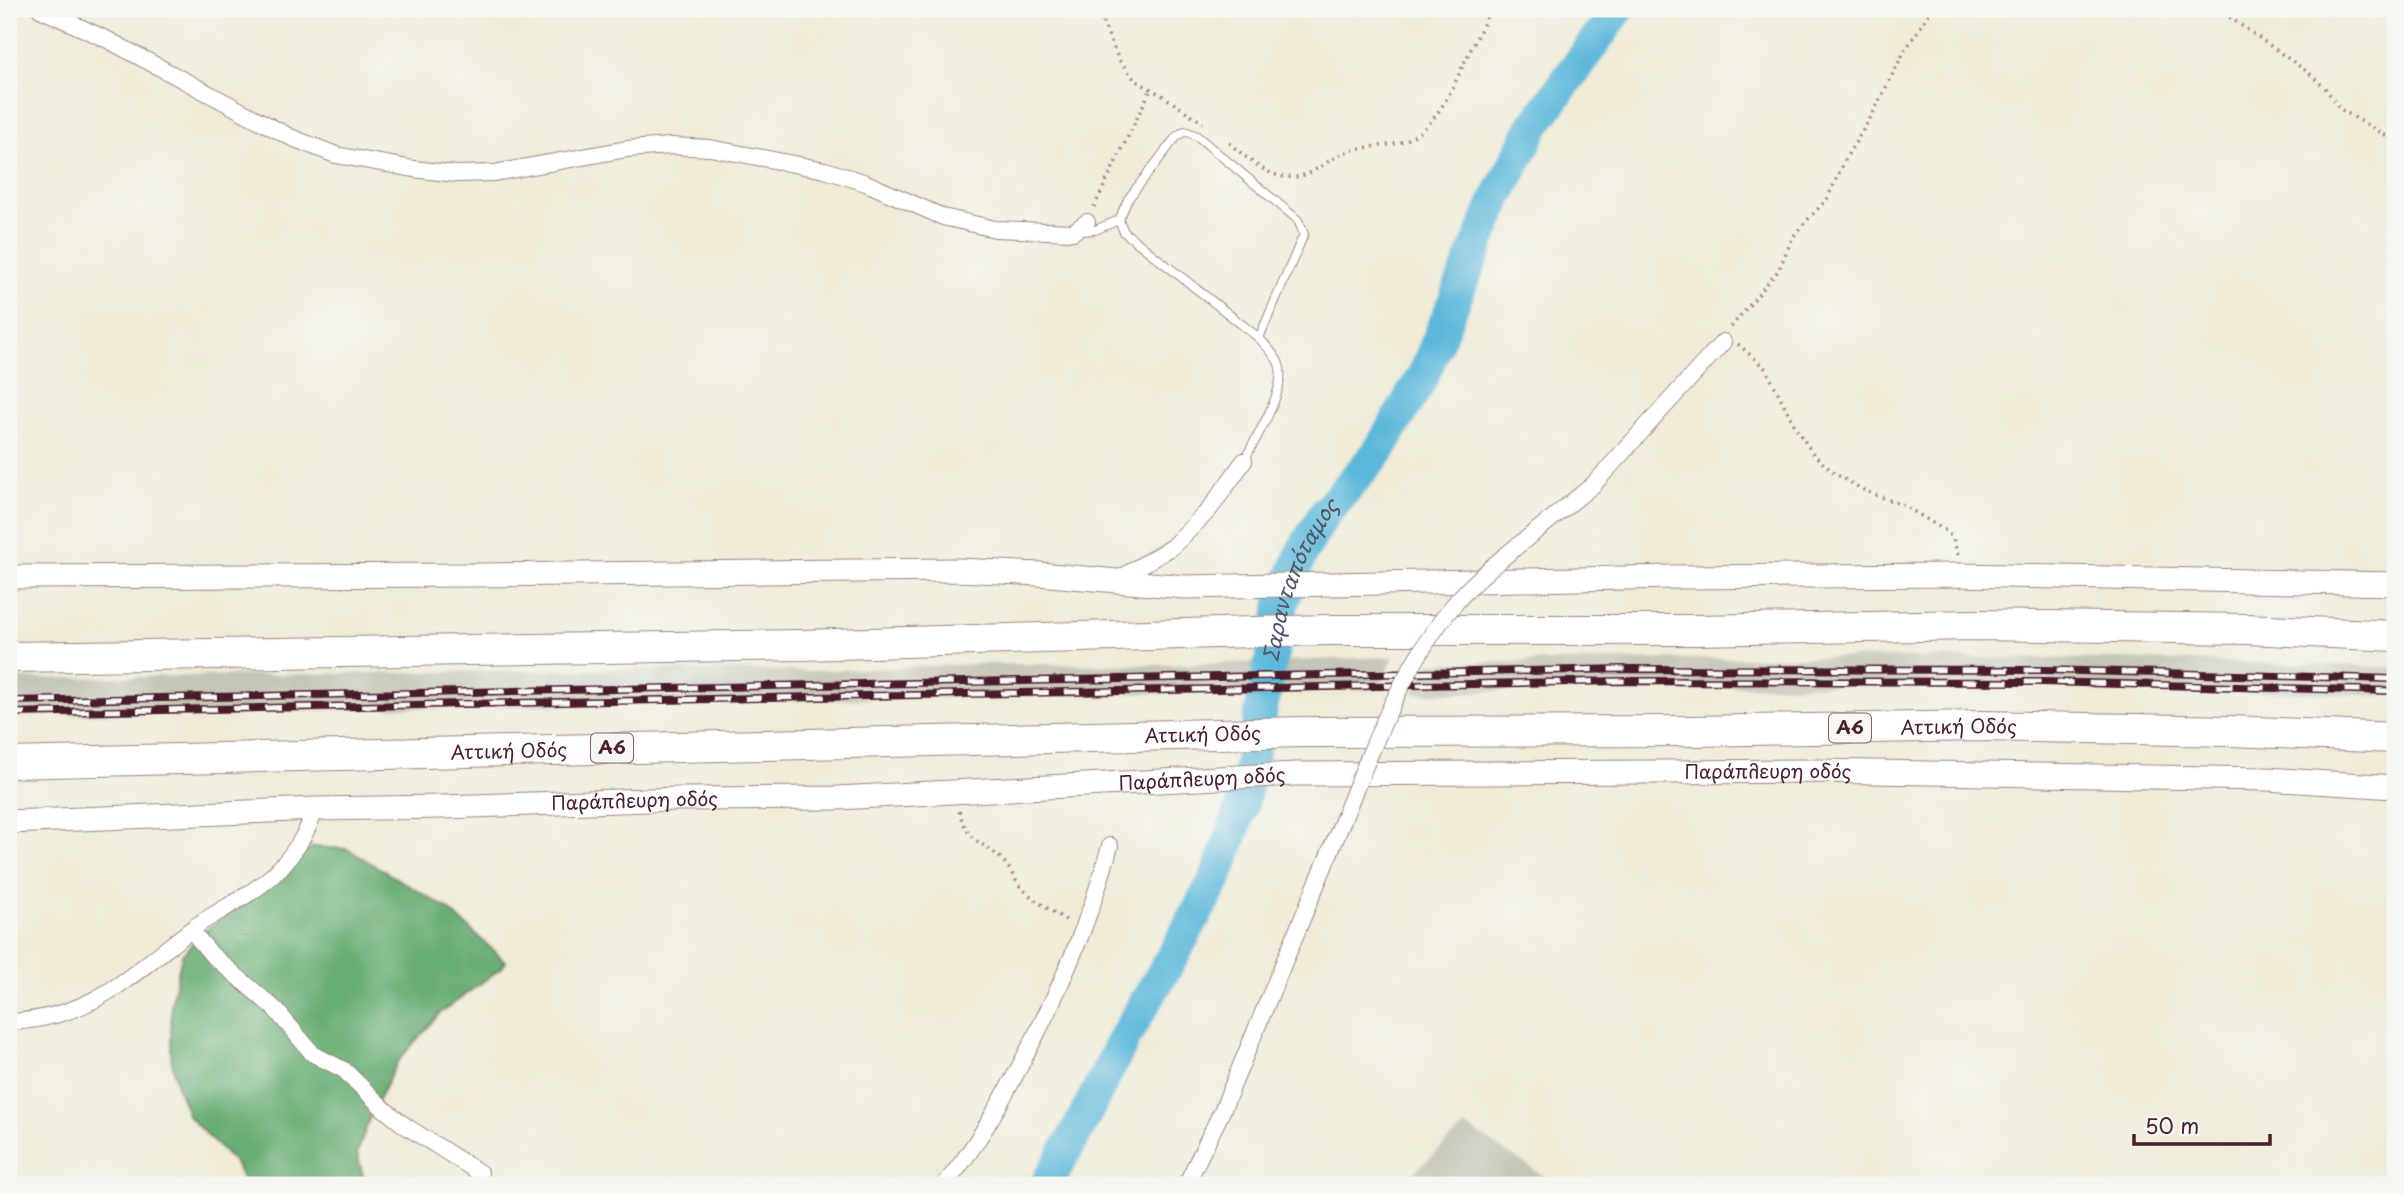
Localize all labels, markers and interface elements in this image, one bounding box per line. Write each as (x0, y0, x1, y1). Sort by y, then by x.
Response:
water label: Σαρανταπόταμος (1253, 489, 1346, 664)
street label: Αττική Οδός (1900, 711, 2017, 740)
road number: Α6 (1829, 714, 1871, 742)
street label: Αττική Οδός (1144, 718, 1261, 749)
road number: Α6 (591, 734, 633, 762)
street label: Αττική Οδός (450, 735, 567, 765)
street label: Παράπλευρη οδός (1684, 756, 1852, 785)
street label: Παράπλευρη οδός (1118, 760, 1286, 796)
street label: Παράπλευρη οδός (551, 784, 718, 816)
scale bar (2134, 1103, 2271, 1147)
text: 50 m (2145, 1109, 2199, 1141)

